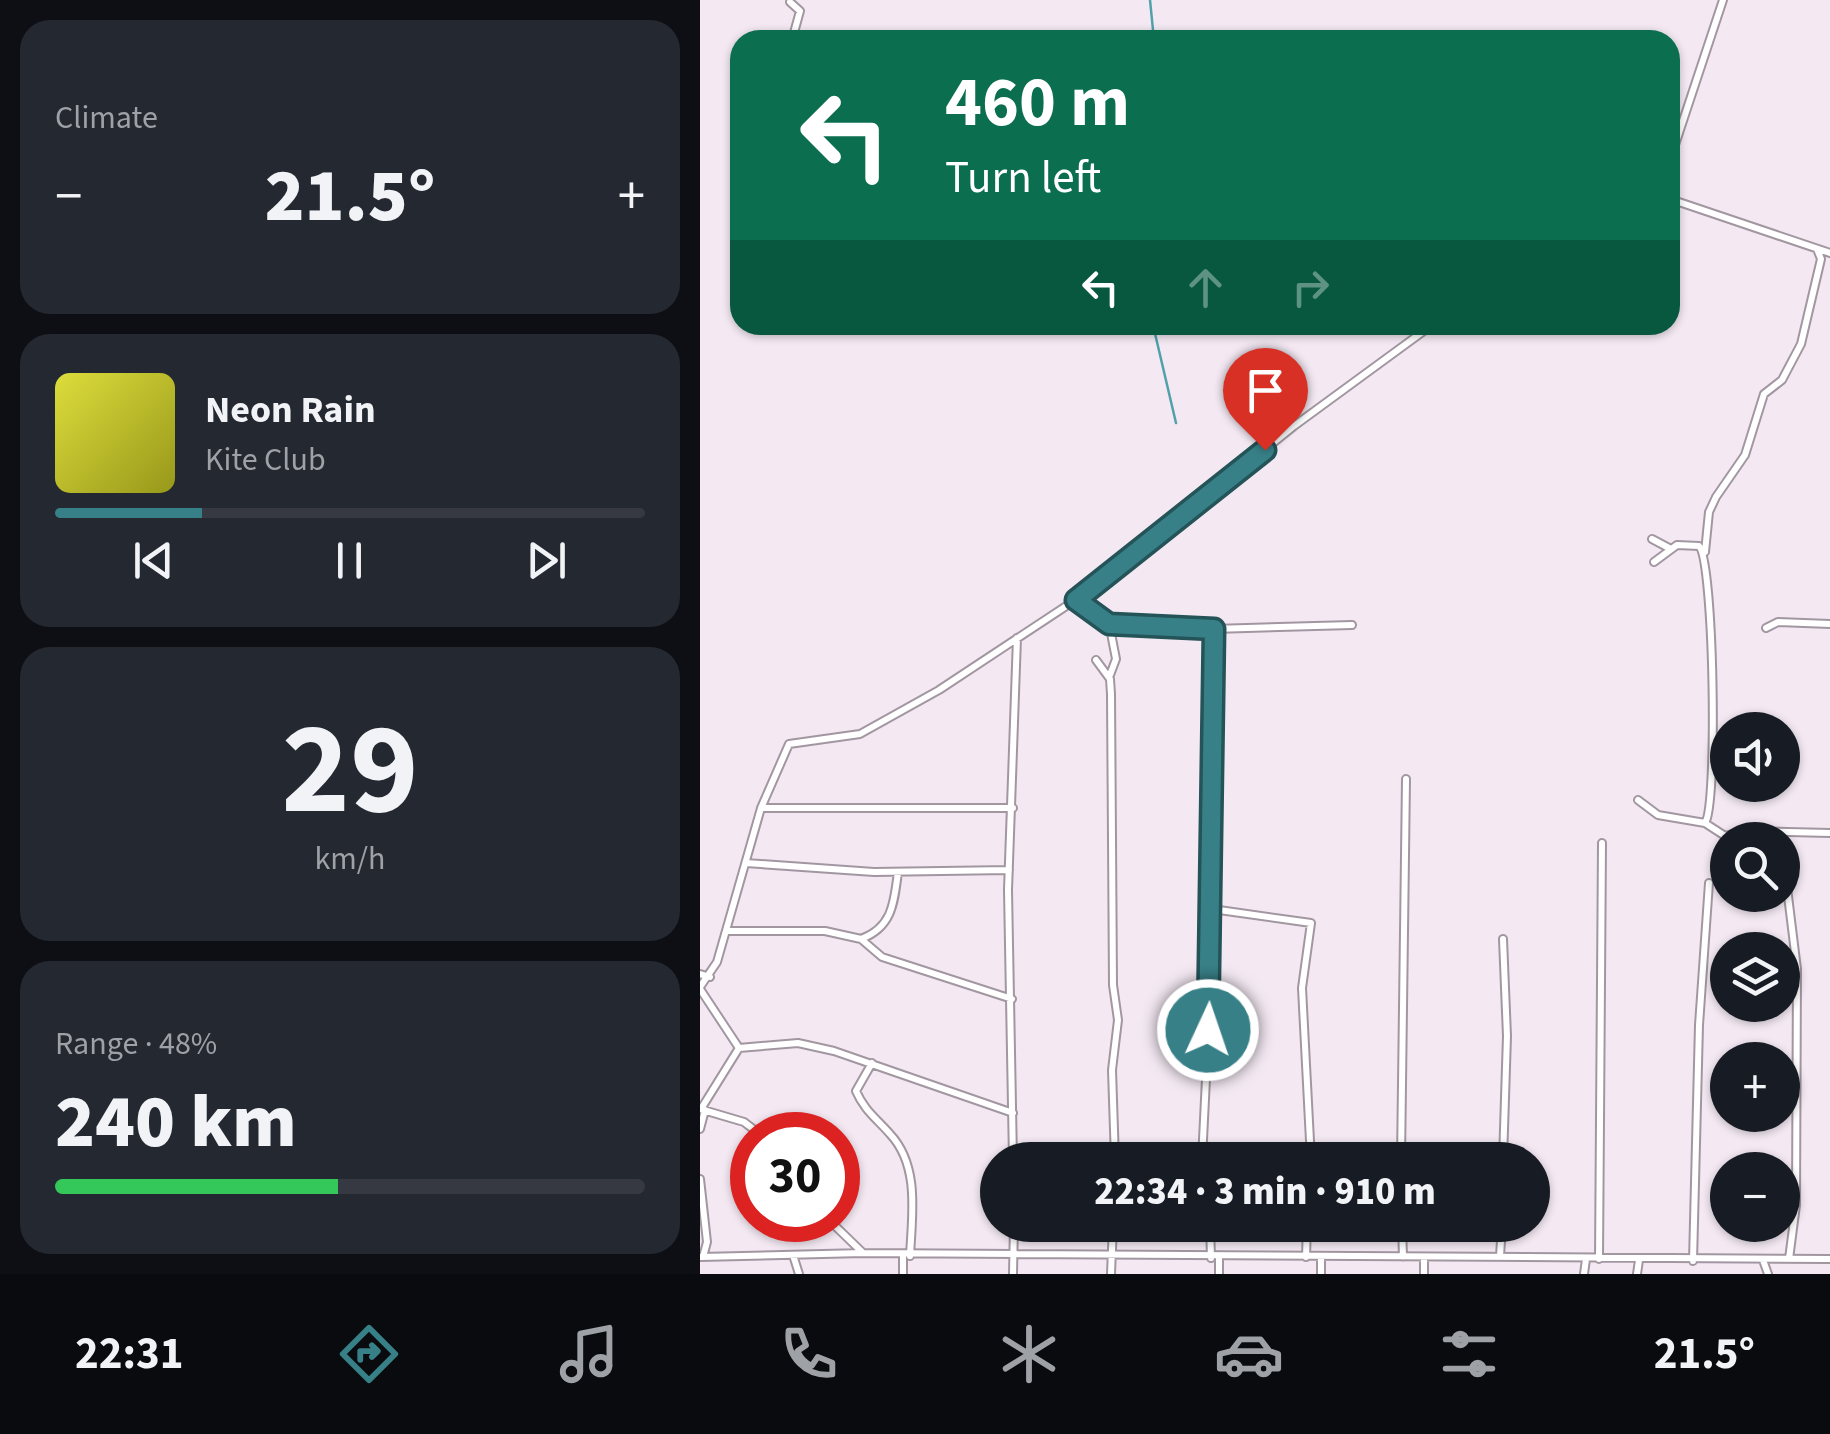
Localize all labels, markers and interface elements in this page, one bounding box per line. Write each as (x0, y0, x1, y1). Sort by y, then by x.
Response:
text: 460 m (945, 53, 1130, 153)
icon: left (780, 70, 910, 200)
text: Climate (55, 95, 158, 141)
text: 21.5° (264, 143, 436, 250)
text: Turn left (945, 146, 1101, 210)
text: − (55, 158, 82, 236)
text: + (618, 158, 645, 236)
icon: left (1073, 260, 1128, 315)
icon: ahead (1178, 260, 1233, 315)
icon: right (1283, 260, 1338, 315)
pin (1223, 348, 1308, 451)
icon: arrive (1238, 363, 1293, 418)
text: Neon Rain (205, 383, 376, 437)
text: Kite Club (205, 437, 326, 483)
icon: previous (126, 533, 181, 588)
icon: pause (322, 533, 377, 588)
icon: next (519, 533, 574, 588)
text: 29 (281, 678, 419, 863)
map controls (1710, 712, 1800, 1242)
button: sound (1710, 712, 1800, 802)
button: search (1710, 822, 1800, 912)
text: km/h (315, 836, 385, 882)
button: layers (1710, 932, 1800, 1022)
position arrow (1156, 978, 1260, 1082)
text: Range · 48% (55, 1021, 217, 1067)
button: + (1710, 1042, 1800, 1132)
text: 240 km (55, 1069, 297, 1176)
speed limit sign: 30 (730, 1112, 860, 1242)
button: − (1710, 1152, 1800, 1242)
text: 22:34 · 3 min · 910 m (1094, 1165, 1436, 1219)
icon: directions (334, 1319, 404, 1389)
icon: music (554, 1319, 624, 1389)
icon: phone (774, 1319, 844, 1389)
icon: climate (994, 1319, 1064, 1389)
icon: car (1214, 1319, 1284, 1389)
icon: filters (1434, 1319, 1504, 1389)
text: 22:31 (75, 1322, 184, 1386)
text: 21.5° (1654, 1322, 1755, 1386)

